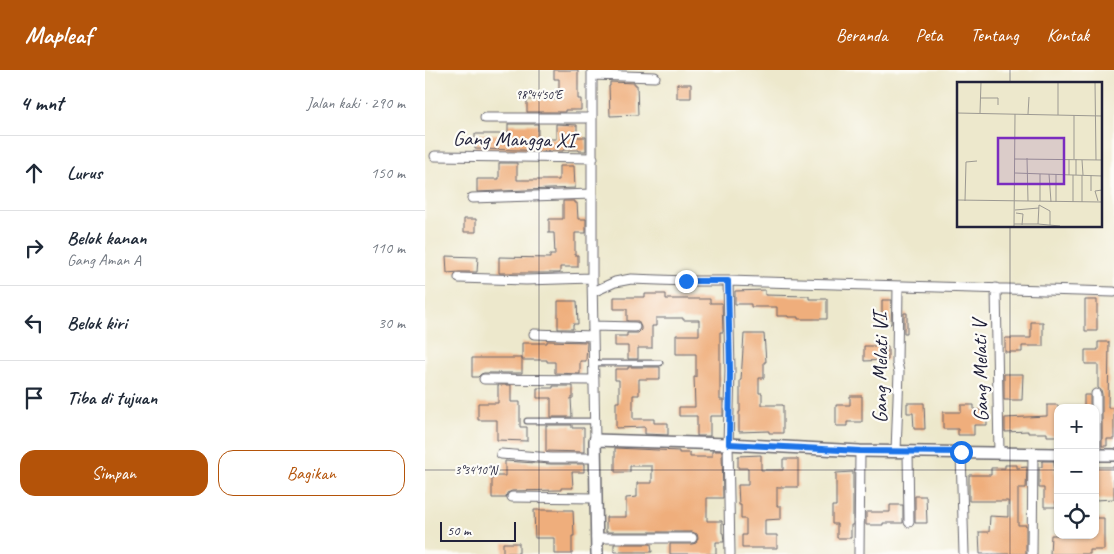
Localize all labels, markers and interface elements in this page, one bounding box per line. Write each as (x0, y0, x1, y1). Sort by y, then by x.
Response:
text: Mapleaf (25, 20, 92, 50)
text: Beranda (836, 24, 887, 46)
text: Peta (915, 24, 942, 46)
text: Tentang (970, 24, 1019, 46)
text: Kontak (1047, 24, 1089, 46)
inset map (957, 82, 1101, 228)
text: 98°44'50"E (516, 87, 564, 103)
text: 4 mnt (20, 90, 63, 116)
text: Jalan kaki · 290 m (307, 93, 405, 113)
street label: Gang Mangga XI (453, 125, 580, 153)
icon: ahead (20, 159, 48, 187)
text: Lurus (67, 161, 102, 185)
text: 150 m (371, 163, 405, 183)
text: Belok kanan (67, 226, 146, 250)
icon: right (20, 234, 48, 262)
text: 110 m (371, 238, 405, 258)
text: Gang Aman A (67, 250, 141, 270)
route end (675, 270, 698, 293)
street label: Gang Melati VI (867, 308, 893, 423)
icon: left (20, 309, 48, 337)
text: Belok kiri (67, 311, 127, 335)
text: 30 m (378, 313, 405, 333)
street label: Gang Melati V (966, 316, 994, 422)
icon: arrive (20, 384, 48, 412)
text: Tiba di tujuan (67, 386, 157, 410)
map controls (1054, 404, 1099, 539)
button: + (1054, 404, 1099, 449)
route start (950, 441, 973, 464)
button: − (1054, 449, 1099, 494)
button: Simpan (20, 450, 208, 496)
button: Bagikan (218, 450, 405, 496)
text: 3°34'10"N (455, 462, 499, 478)
button: locate (1054, 494, 1099, 539)
scale bar (440, 519, 516, 542)
text: 50 m (447, 522, 471, 539)

